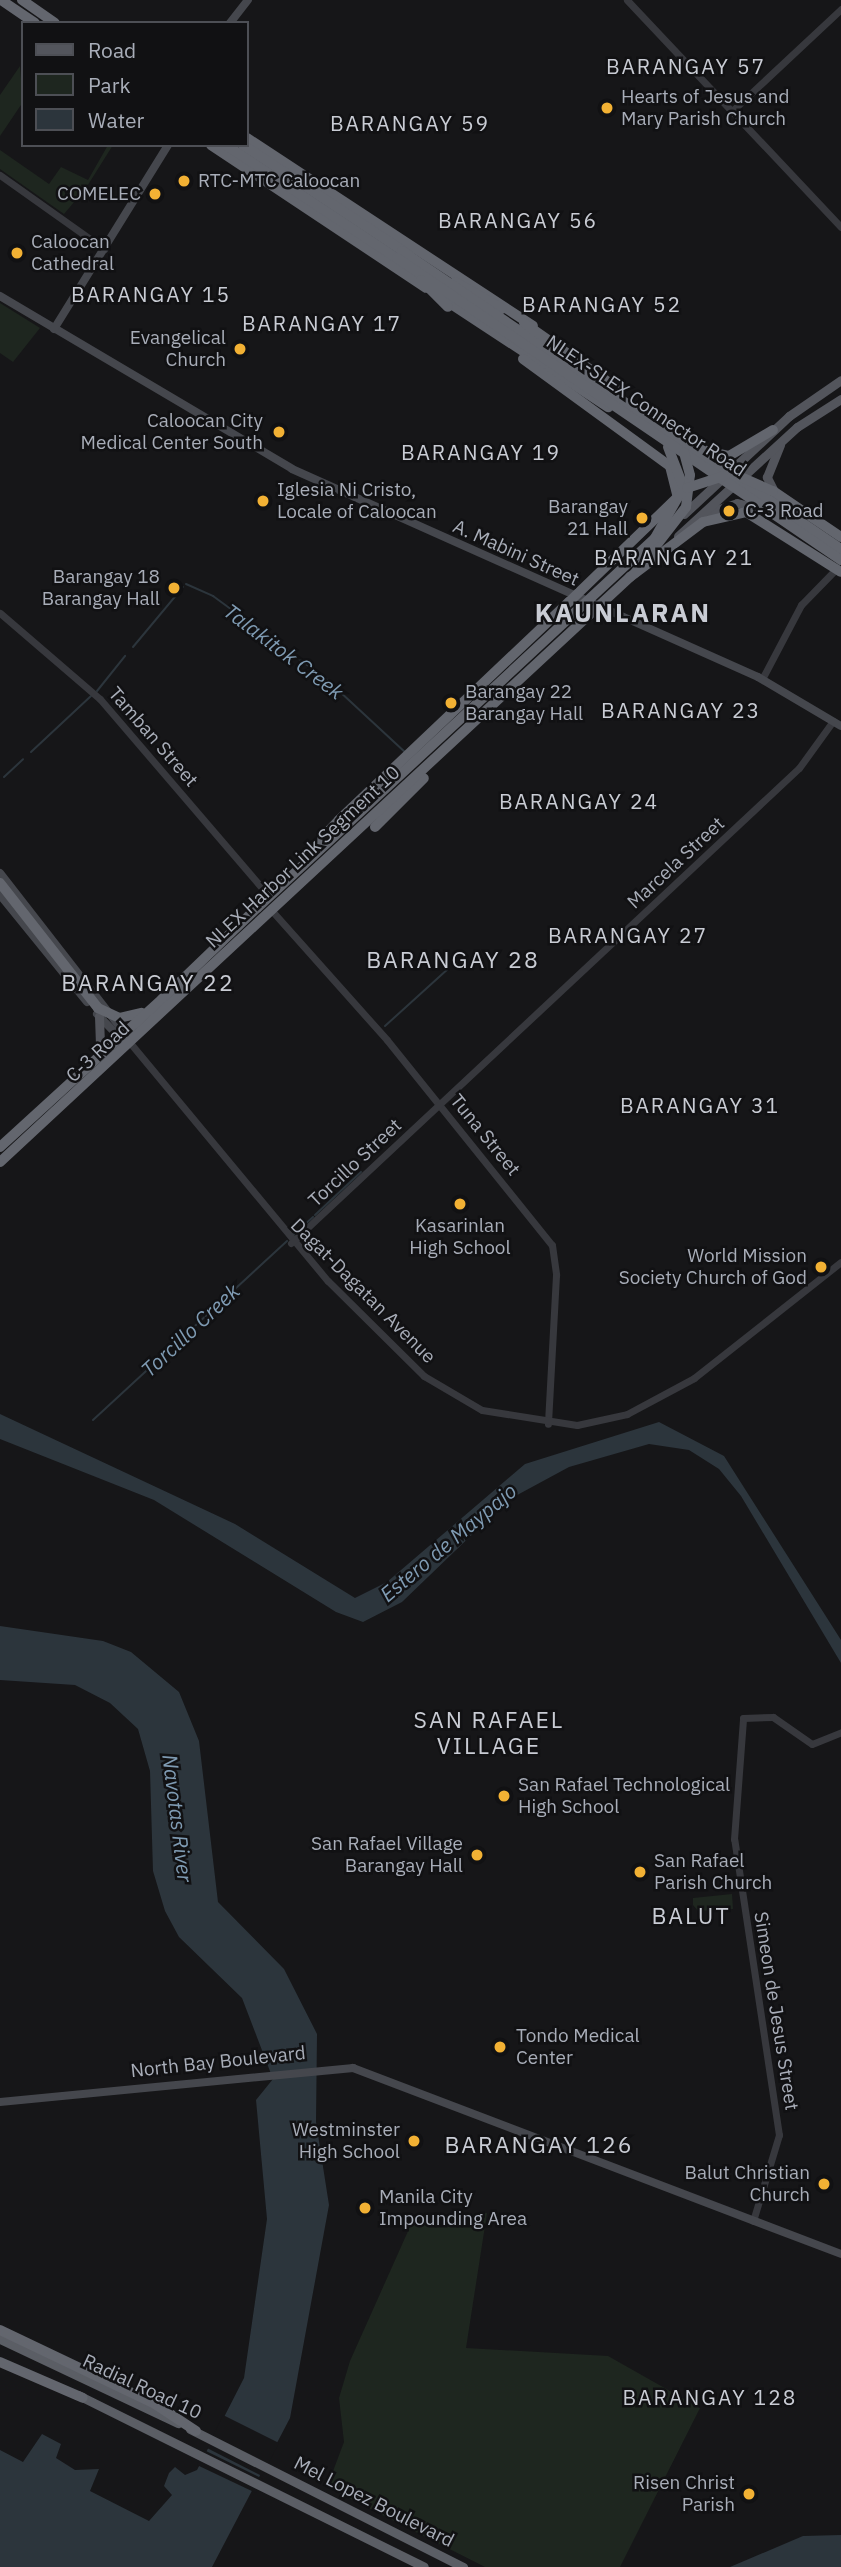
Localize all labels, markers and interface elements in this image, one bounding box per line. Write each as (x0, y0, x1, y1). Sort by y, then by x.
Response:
legend (21, 21, 248, 147)
text: Road (88, 36, 136, 64)
district label: BARANGAY 57 (607, 53, 765, 79)
text: Park (88, 71, 131, 99)
place label: Hearts of Jesus and Mary Parish Church (621, 86, 789, 130)
marker: Hearts of Jesus and Mary Parish Church (599, 100, 615, 116)
text: Water (88, 106, 144, 134)
district label: BARANGAY 59 (331, 110, 489, 136)
place label: RTC-MTC Caloocan (198, 170, 360, 192)
marker: RTC-MTC Caloocan (176, 173, 192, 189)
place label: COMELEC (57, 183, 141, 205)
marker: COMELEC (147, 186, 163, 202)
district label: BARANGAY 56 (439, 207, 597, 233)
place label: Caloocan Cathedral (31, 231, 114, 275)
marker: Caloocan Cathedral (9, 245, 25, 261)
district label: BARANGAY 15 (72, 281, 230, 307)
district label: BARANGAY 52 (523, 291, 681, 317)
district label: BARANGAY 17 (243, 310, 401, 336)
place label: Evangelical Church (130, 327, 226, 371)
street label: NLEX-SLEX Connector Road (542, 330, 750, 482)
marker: Evangelical Church (232, 341, 248, 357)
place label: Caloocan City Medical Center South (81, 410, 263, 454)
marker: Caloocan City Medical Center South (269, 422, 289, 442)
district label: BARANGAY 19 (402, 439, 560, 465)
place label: Iglesia Ni Cristo, Locale of Caloocan (277, 479, 437, 523)
marker: Iglesia Ni Cristo, Locale of Caloocan (255, 493, 271, 509)
place label: Barangay 21 Hall (548, 496, 628, 540)
place label: C-3 Road (745, 500, 824, 522)
marker: C-3 Road (719, 501, 739, 521)
marker: Barangay 21 Hall (634, 510, 650, 526)
street label: A. Mabini Street (449, 515, 583, 591)
district label: BARANGAY 21 (595, 544, 753, 570)
place label: Barangay 18 Barangay Hall (42, 566, 160, 610)
marker: Barangay 18 Barangay Hall (166, 580, 182, 596)
district label: KAUNLARAN (536, 597, 710, 629)
water label: Talakitok Creek (219, 598, 349, 704)
place label: Barangay 22 Barangay Hall (465, 681, 583, 725)
street label: Tamban Street (103, 682, 203, 792)
marker: Barangay 22 Barangay Hall (443, 695, 459, 711)
district label: BARANGAY 23 (602, 697, 760, 723)
street label: NLEX Harbor Link Segment 10 (201, 761, 405, 953)
district label: BARANGAY 24 (500, 788, 658, 814)
street label: Marcela Street (623, 812, 729, 914)
district label: BARANGAY 27 (549, 922, 707, 948)
district label: BARANGAY 28 (368, 945, 538, 973)
district label: BARANGAY 22 (63, 968, 233, 996)
street label: C-3 Road (61, 1017, 135, 1087)
street label: Tuna Street (445, 1090, 525, 1180)
district label: BARANGAY 31 (621, 1092, 779, 1118)
street label: Torcillo Street (304, 1114, 406, 1212)
marker: Kasarinlan High School (452, 1196, 468, 1212)
street label: Dagat-Dagatan Avenue (286, 1214, 440, 1368)
place label: Kasarinlan High School (409, 1215, 511, 1259)
place label: World Mission Society Church of God (619, 1245, 807, 1289)
marker: World Mission Society Church of God (813, 1259, 829, 1275)
water label: Torcillo Creek (136, 1278, 244, 1382)
water label: Estero de Maypajo (375, 1478, 521, 1606)
district label: SAN RAFAEL VILLAGE (415, 1705, 563, 1759)
water label: Navotas River (158, 1753, 198, 1883)
place label: San Rafael Technological High School (518, 1774, 730, 1818)
marker: San Rafael Technological High School (496, 1788, 512, 1804)
place label: San Rafael Village Barangay Hall (311, 1833, 463, 1877)
marker: San Rafael Village Barangay Hall (469, 1847, 485, 1863)
place label: San Rafael Parish Church (654, 1850, 772, 1894)
marker: San Rafael Parish Church (632, 1864, 648, 1880)
district label: BALUT (652, 1901, 730, 1929)
street label: Simeon de Jesus Street (749, 1910, 803, 2112)
place label: Tondo Medical Center (516, 2025, 640, 2069)
marker: Tondo Medical Center (490, 2037, 510, 2057)
street label: North Bay Boulevard (129, 2041, 307, 2083)
place label: Westminster High School (292, 2119, 400, 2163)
district label: BARANGAY 126 (446, 2130, 632, 2158)
marker: Westminster High School (406, 2133, 422, 2149)
place label: Balut Christian Church (685, 2162, 810, 2206)
marker: Balut Christian Church (816, 2176, 832, 2192)
place label: Manila City Impounding Area (379, 2186, 527, 2230)
marker: Manila City Impounding Area (357, 2200, 373, 2216)
street label: Radial Road 10 (79, 2349, 205, 2425)
district label: BARANGAY 128 (624, 2384, 796, 2410)
street label: Mel Lopez Boulevard (290, 2452, 458, 2552)
place label: Risen Christ Parish (633, 2472, 735, 2516)
marker: Risen Christ Parish (741, 2486, 757, 2502)

